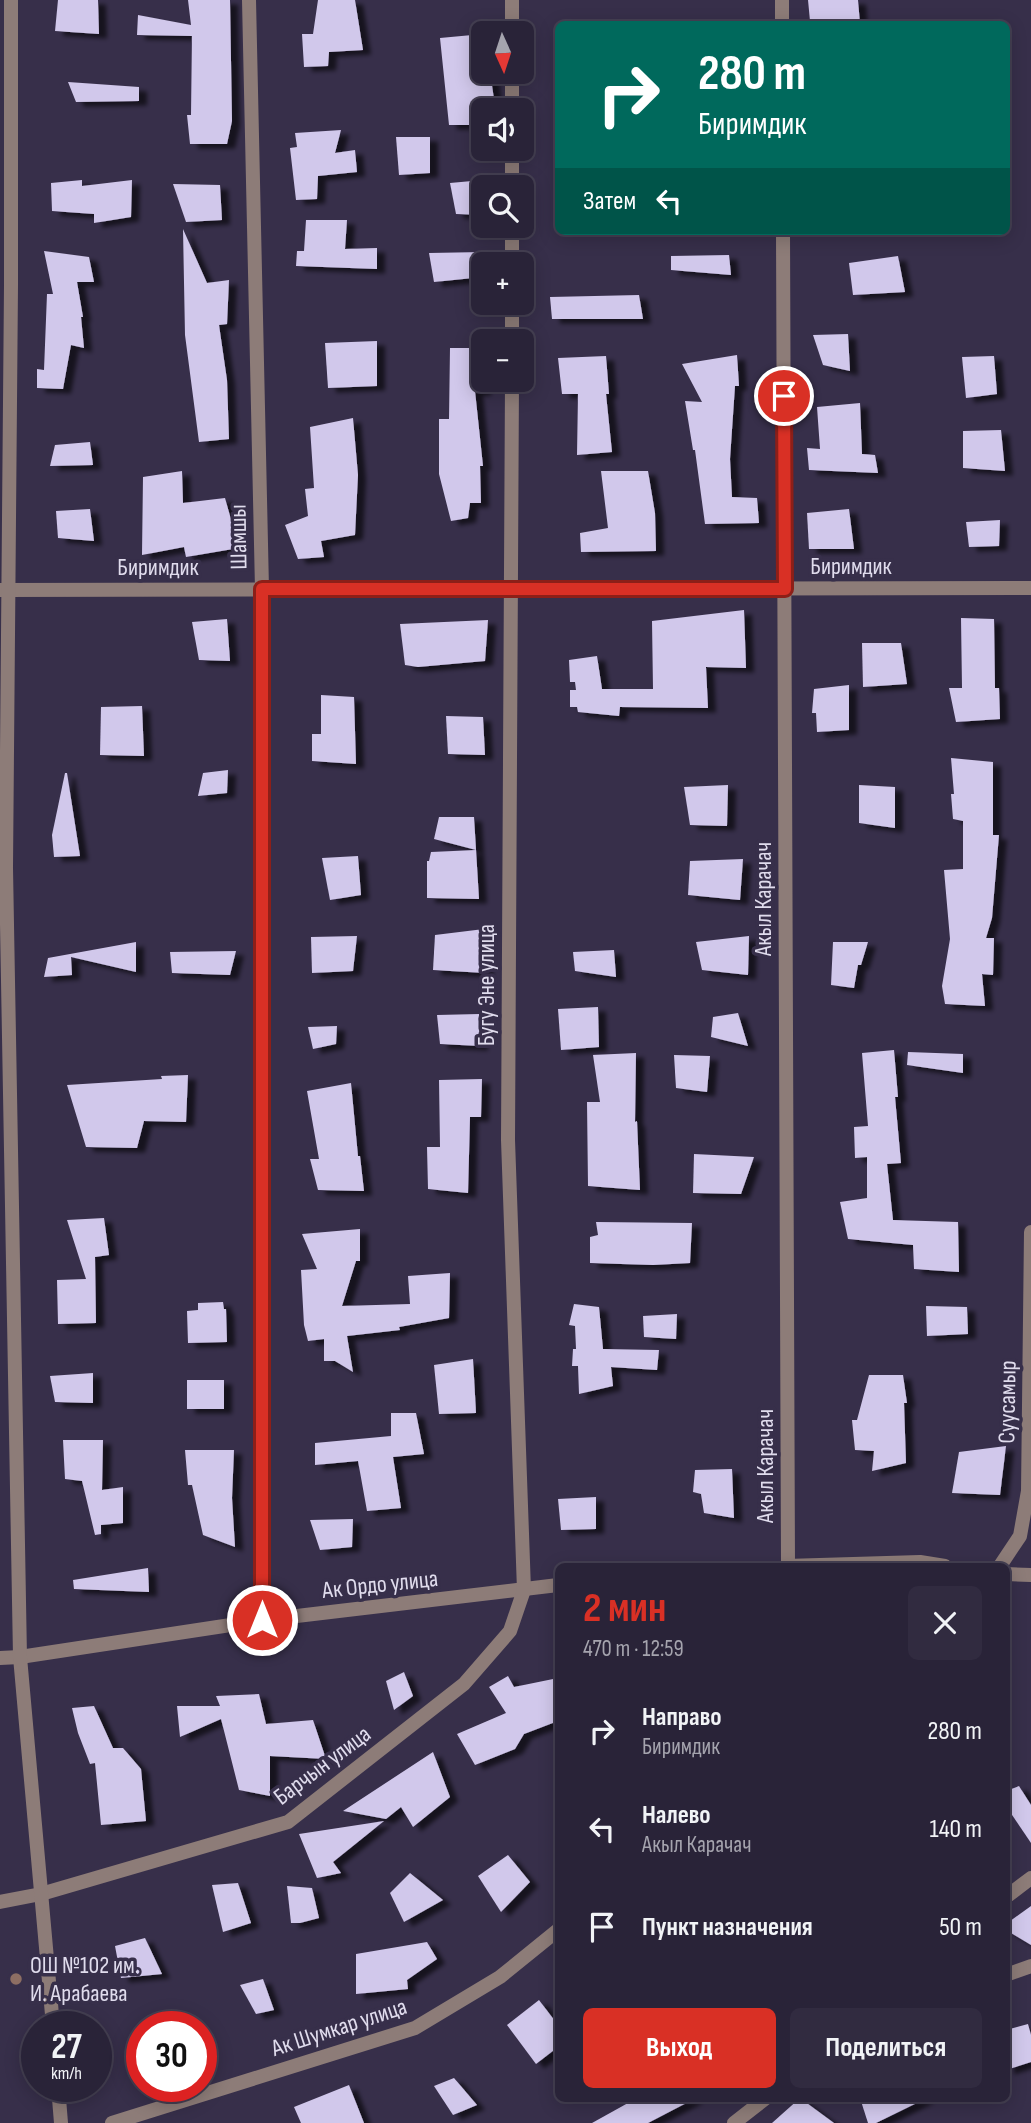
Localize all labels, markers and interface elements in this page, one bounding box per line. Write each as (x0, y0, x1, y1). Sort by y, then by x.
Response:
north arrow (471, 21, 534, 84)
map controls (471, 21, 534, 392)
text: 280 m (698, 45, 806, 104)
icon: right (583, 49, 674, 140)
button: sound (471, 98, 534, 161)
text: Биримдик (698, 105, 806, 144)
button: search (471, 175, 534, 238)
icon: left (650, 182, 688, 220)
text: Затем (583, 186, 636, 217)
button: + (471, 252, 534, 315)
button: − (471, 329, 534, 392)
pin (754, 366, 814, 426)
icon: arrive (765, 377, 803, 415)
street label: Шамшы (223, 504, 254, 570)
street label: Биримдик (810, 552, 893, 581)
street label: Биримдик (117, 553, 200, 582)
street label: Акыл Карачач (749, 842, 778, 957)
street label: Бугу Эне улица (472, 924, 501, 1046)
street label: Суусамыр (992, 1360, 1023, 1444)
street label: Акыл Карачач (751, 1409, 780, 1524)
street label: Ак Ордо улица (320, 1564, 439, 1605)
position arrow (225, 1583, 299, 1657)
text: 2 мин (583, 1583, 666, 1634)
button: close (908, 1586, 982, 1660)
text: 470 m · 12:59 (583, 1635, 684, 1663)
text: Направо (642, 1702, 721, 1733)
icon: right (583, 1712, 621, 1750)
text: 280 m (927, 1716, 982, 1747)
street label: Барчын улица (268, 1720, 377, 1811)
text: Биримдик (642, 1733, 720, 1761)
text: Налево (642, 1800, 711, 1831)
icon: left (583, 1810, 621, 1848)
text: 140 m (930, 1814, 982, 1845)
text: Акыл Карачач (642, 1831, 751, 1859)
icon: arrive (583, 1908, 621, 1946)
text: Пункт назначения (642, 1912, 813, 1943)
text: 50 m (939, 1912, 982, 1943)
place label: ОШ №102 им. И. Арабаева (30, 1951, 139, 2008)
marker: ОШ №102 им. И. Арабаева (8, 1971, 24, 1987)
street label: Ак Шумкар улица (267, 1992, 411, 2063)
button: Выход (583, 2008, 776, 2088)
button: Поделиться (790, 2008, 982, 2088)
speed limit sign: 30 (126, 2011, 217, 2102)
text: 27 (51, 2026, 82, 2069)
text: km/h (51, 2063, 82, 2084)

